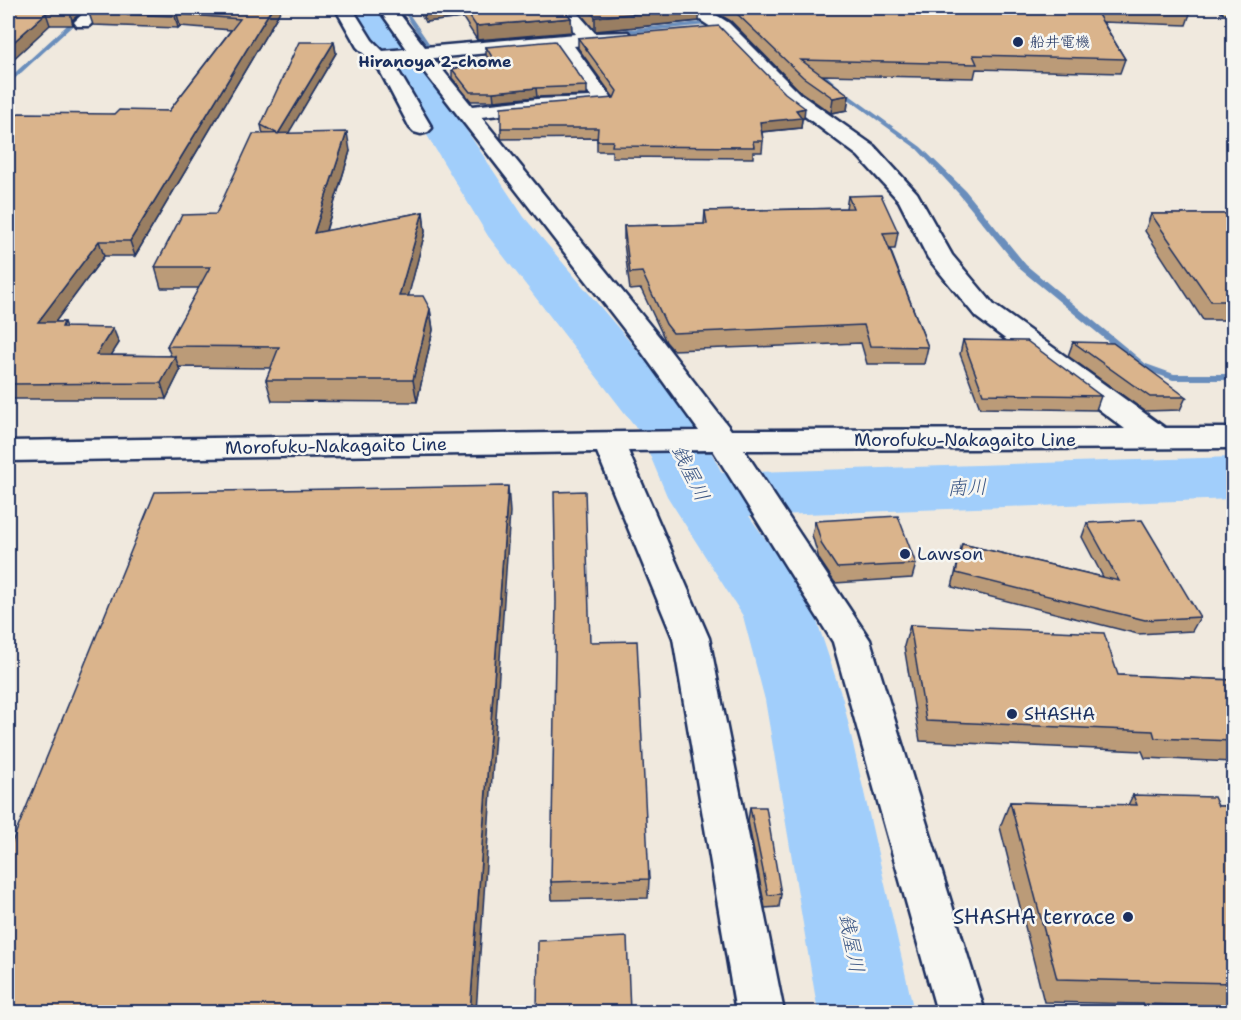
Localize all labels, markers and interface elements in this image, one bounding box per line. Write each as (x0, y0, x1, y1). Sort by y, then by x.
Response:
place label: 船井電機 (1030, 32, 1090, 52)
marker: 船井電機 (1011, 35, 1025, 49)
district label: Hiranoya 2-chome (358, 51, 512, 72)
street label: Morofuku-Nakagaito Line (854, 428, 1076, 452)
street label: Morofuku-Nakagaito Line (225, 432, 447, 460)
water label: 銭屋川 (666, 440, 716, 506)
water label: 南川 (947, 473, 987, 501)
place label: Lawson (917, 542, 983, 566)
marker: Lawson (898, 547, 912, 561)
place label: SHASHA (1024, 702, 1095, 726)
marker: SHASHA (1005, 707, 1019, 721)
place label: SHASHA terrace (953, 903, 1116, 931)
marker: SHASHA terrace (1121, 910, 1135, 924)
water label: 銭屋川 (834, 911, 870, 975)

